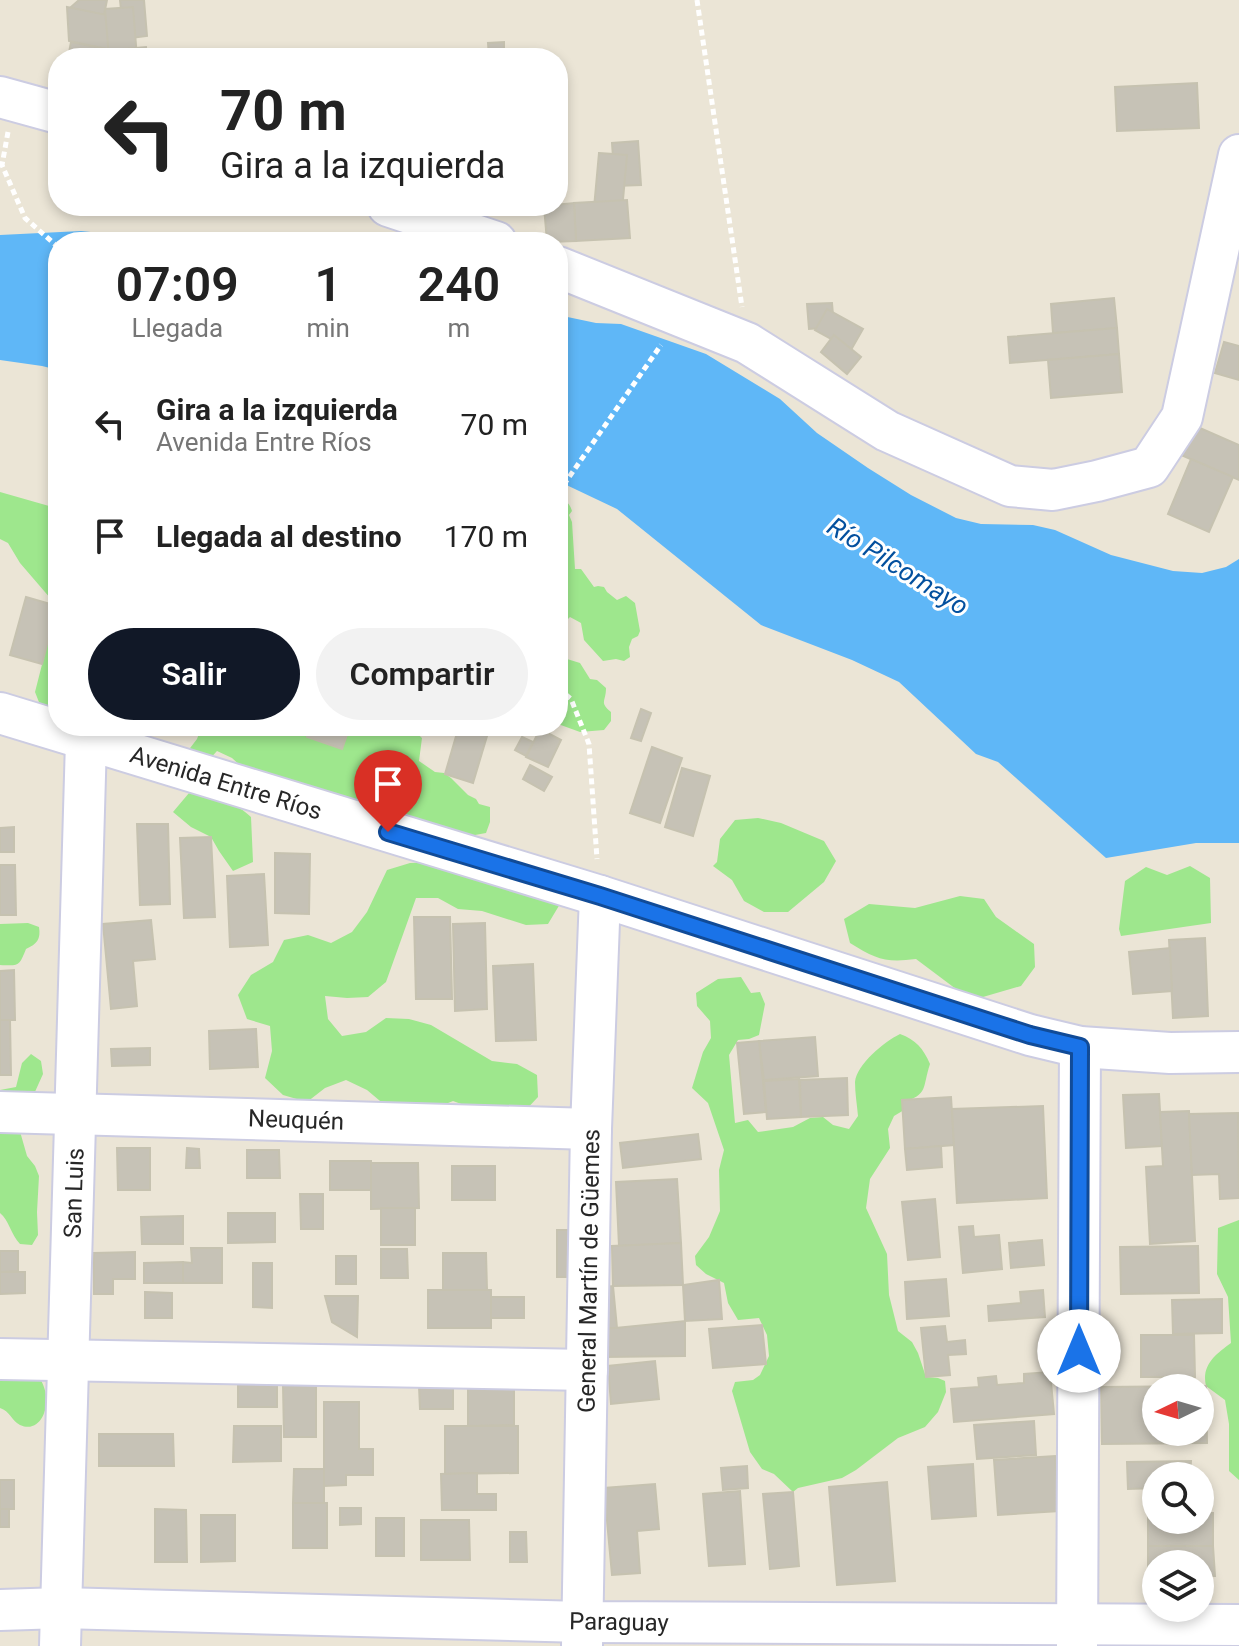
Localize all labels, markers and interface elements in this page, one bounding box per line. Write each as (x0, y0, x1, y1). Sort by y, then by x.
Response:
text: 70 m (220, 78, 347, 144)
icon: left (88, 80, 192, 184)
text: Gira a la izquierda (220, 145, 505, 187)
text: 07:09 (116, 256, 239, 313)
text: 1 (315, 256, 342, 313)
text: 240 (418, 256, 500, 313)
text: Llegada (131, 313, 223, 343)
text: min (306, 313, 350, 343)
text: m (448, 313, 470, 343)
text: Gira a la izquierda (156, 392, 398, 427)
icon: left (88, 402, 132, 446)
text: 70 m (461, 407, 528, 442)
text: Avenida Entre Ríos (156, 427, 372, 457)
water label: Río Pilcomayo (822, 511, 974, 621)
icon: arrive (88, 514, 132, 558)
text: Llegada al destino (156, 519, 402, 554)
text: 170 m (444, 519, 528, 554)
button: Salir (88, 628, 300, 720)
button: Compartir (316, 628, 528, 720)
street label: Avenida Entre Ríos (127, 741, 325, 825)
pin (354, 750, 422, 832)
icon: arrive (366, 762, 410, 806)
street label: Neuquén (248, 1104, 344, 1136)
street label: General Martín de Güemes (573, 1129, 605, 1413)
street label: San Luis (58, 1147, 90, 1239)
position arrow (1037, 1309, 1121, 1393)
north arrow (1142, 1374, 1214, 1446)
map controls (1142, 1374, 1214, 1622)
button: search (1142, 1462, 1214, 1534)
button: layers (1142, 1550, 1214, 1622)
street label: Paraguay (569, 1607, 670, 1637)

